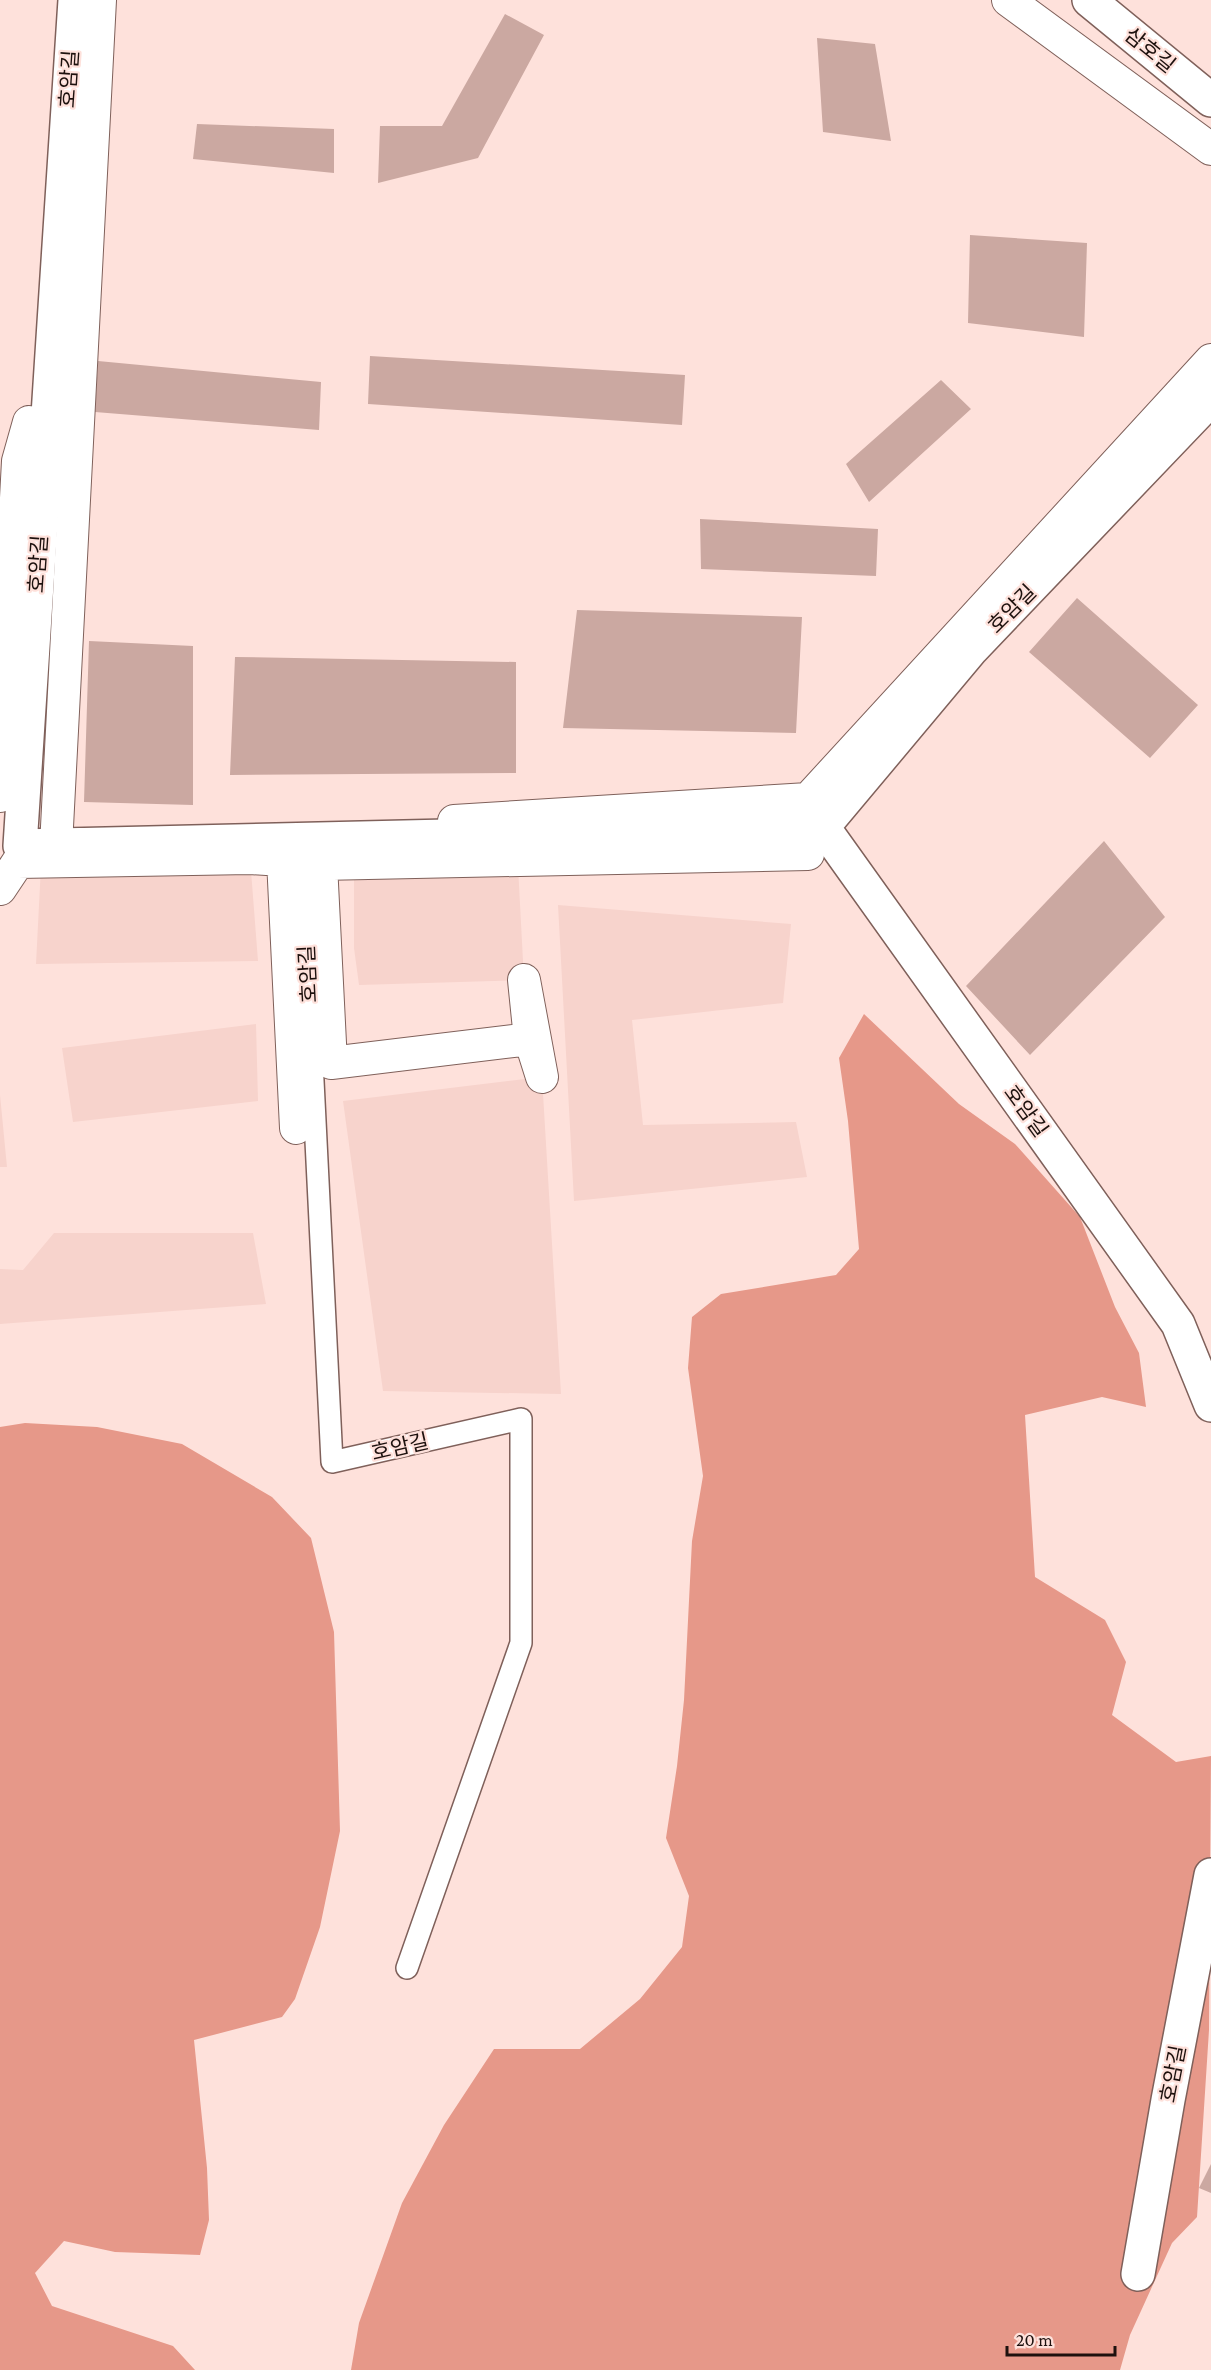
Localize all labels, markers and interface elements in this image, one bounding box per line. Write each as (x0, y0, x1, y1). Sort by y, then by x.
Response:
street label: 삼호길 (1120, 22, 1180, 78)
street label: 호암길 (55, 49, 83, 109)
street label: 호암길 (24, 534, 52, 594)
street label: 호암길 (983, 580, 1041, 638)
street label: 호암길 (294, 944, 322, 1004)
street label: 호암길 (999, 1080, 1053, 1142)
street label: 호암길 (369, 1429, 431, 1465)
street label: 호암길 (1156, 2043, 1190, 2105)
scale bar (1007, 2319, 1115, 2357)
text: 20 m (1016, 2330, 1053, 2350)

